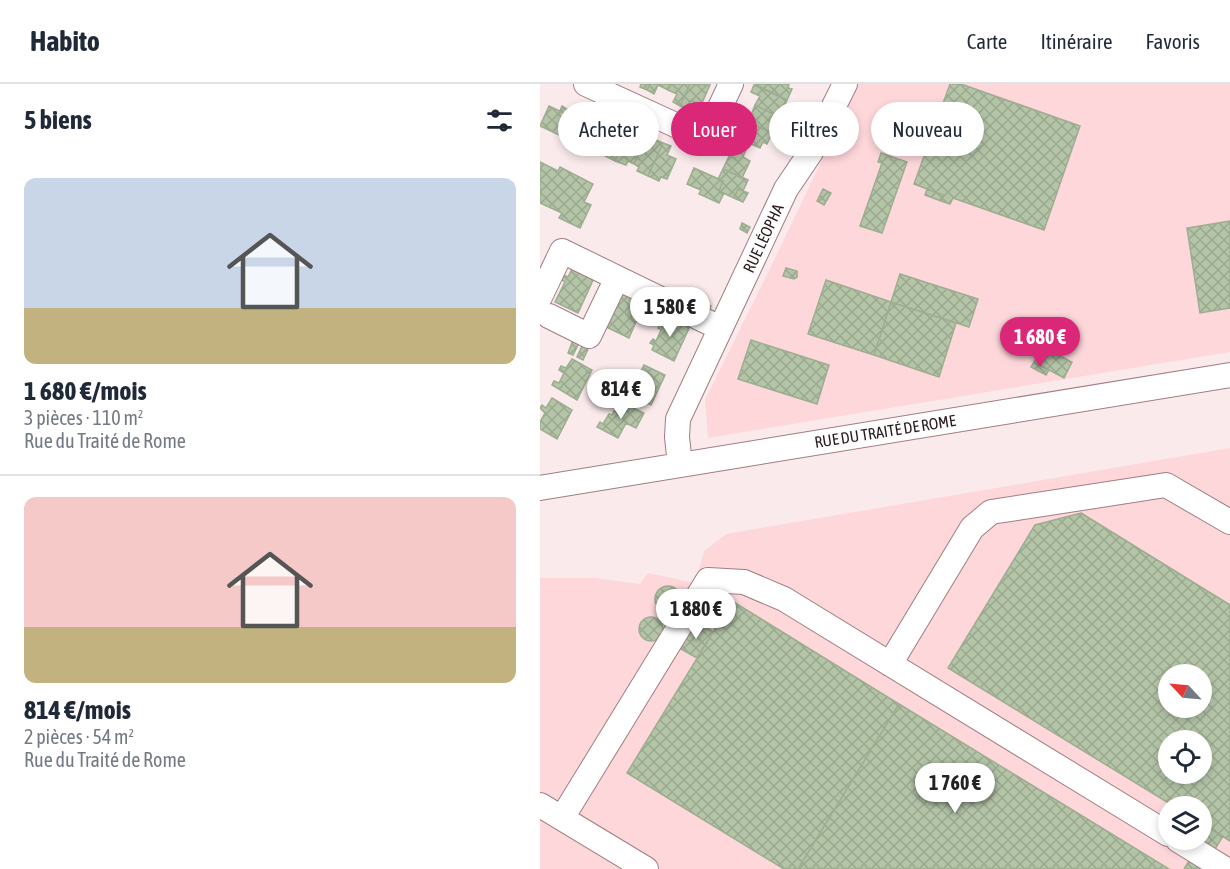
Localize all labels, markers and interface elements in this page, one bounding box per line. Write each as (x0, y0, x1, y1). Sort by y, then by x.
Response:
text: Habito (30, 25, 100, 57)
text: Carte (967, 29, 1007, 53)
text: Itinéraire (1040, 29, 1112, 53)
text: Favoris (1145, 29, 1200, 53)
chip: Acheter (558, 102, 659, 156)
chip: Louer (671, 102, 757, 156)
chip: Filtres (769, 102, 859, 156)
chip: Nouveau (871, 102, 984, 156)
icon: filters (483, 104, 516, 137)
text: 5 biens (24, 105, 92, 135)
street label: RUE LÉOPHA (739, 201, 787, 275)
icon: home (216, 217, 324, 325)
pin: 1 580 € (615, 287, 725, 338)
text: 1 580 € (644, 295, 696, 318)
pin: 1 680 € (985, 317, 1095, 368)
text: 1 680 € (1014, 325, 1066, 348)
pin: 814 € (579, 369, 663, 420)
text: 1 680 €/mois (24, 376, 147, 406)
text: 814 € (601, 377, 641, 400)
text: 3 pièces · 110 m² (24, 406, 143, 429)
street label: RUE DU TRAITÉ DE ROME (813, 411, 957, 451)
text: Rue du Traité de Rome (24, 429, 186, 452)
icon: home (216, 536, 324, 644)
pin: 1 880 € (641, 589, 751, 640)
text: 1 880 € (670, 597, 722, 620)
north arrow (1158, 664, 1212, 718)
map controls (1158, 664, 1212, 850)
text: 814 €/mois (24, 695, 131, 725)
text: 2 pièces · 54 m² (24, 725, 134, 748)
button: locate (1158, 730, 1212, 784)
text: Rue du Traité de Rome (24, 748, 186, 771)
pin: 1 760 € (900, 763, 1010, 814)
text: 1 760 € (929, 771, 981, 794)
button: layers (1158, 796, 1212, 850)

